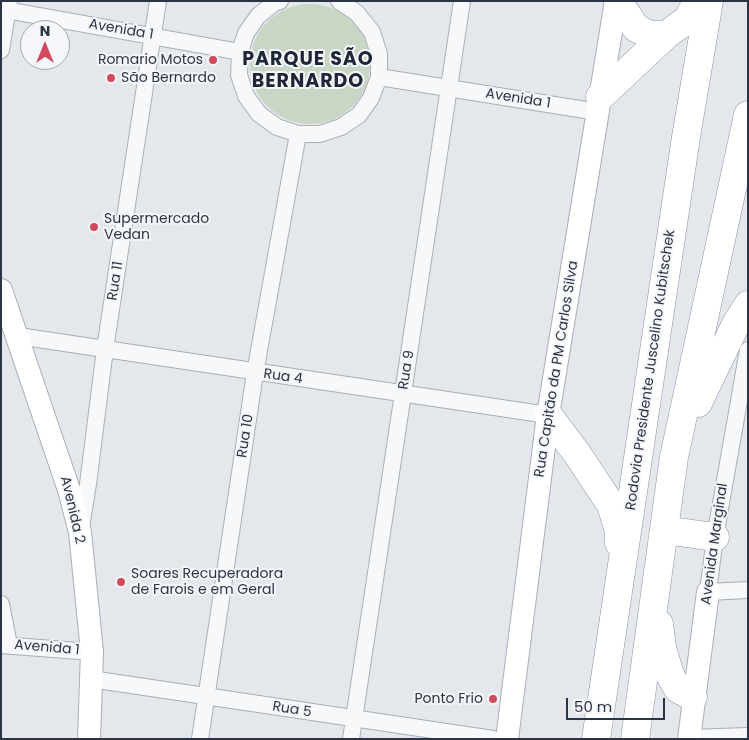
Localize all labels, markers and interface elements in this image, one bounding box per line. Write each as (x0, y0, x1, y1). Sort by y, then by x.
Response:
street label: Avenida 1 (87, 16, 155, 44)
north arrow (20, 20, 70, 70)
text: N (40, 21, 50, 41)
district label: PARQUE SÃO BERNARDO (241, 49, 375, 93)
place label: Romario Motos (98, 52, 203, 68)
marker: Romario Motos (207, 54, 219, 66)
place label: São Bernardo (121, 70, 216, 86)
marker: São Bernardo (105, 72, 117, 84)
street label: Avenida 1 (484, 86, 552, 112)
place label: Supermercado Vedan (104, 211, 209, 243)
marker: Supermercado Vedan (88, 221, 100, 233)
street label: Rodovia Presidente Juscelino Kubitschek (623, 229, 679, 511)
street label: Rua 11 (105, 260, 127, 302)
street label: Rua Capitão da PM Carlos Silva (532, 260, 582, 478)
street label: Rua 9 (396, 349, 418, 391)
street label: Rua 4 (262, 366, 304, 388)
street label: Rua 10 (234, 413, 258, 459)
street label: Avenida 2 (56, 474, 88, 546)
street label: Avenida Marginal (698, 482, 732, 606)
place label: Soares Recuperadora de Farois e em Geral (131, 566, 283, 598)
marker: Soares Recuperadora de Farois e em Geral (115, 576, 127, 588)
street label: Avenida 1 (14, 637, 80, 659)
scale bar (569, 688, 668, 720)
place label: Ponto Frio (414, 691, 483, 707)
marker: Ponto Frio (487, 693, 499, 705)
text: 50 m (574, 696, 612, 717)
street label: Rua 5 (271, 699, 313, 721)

